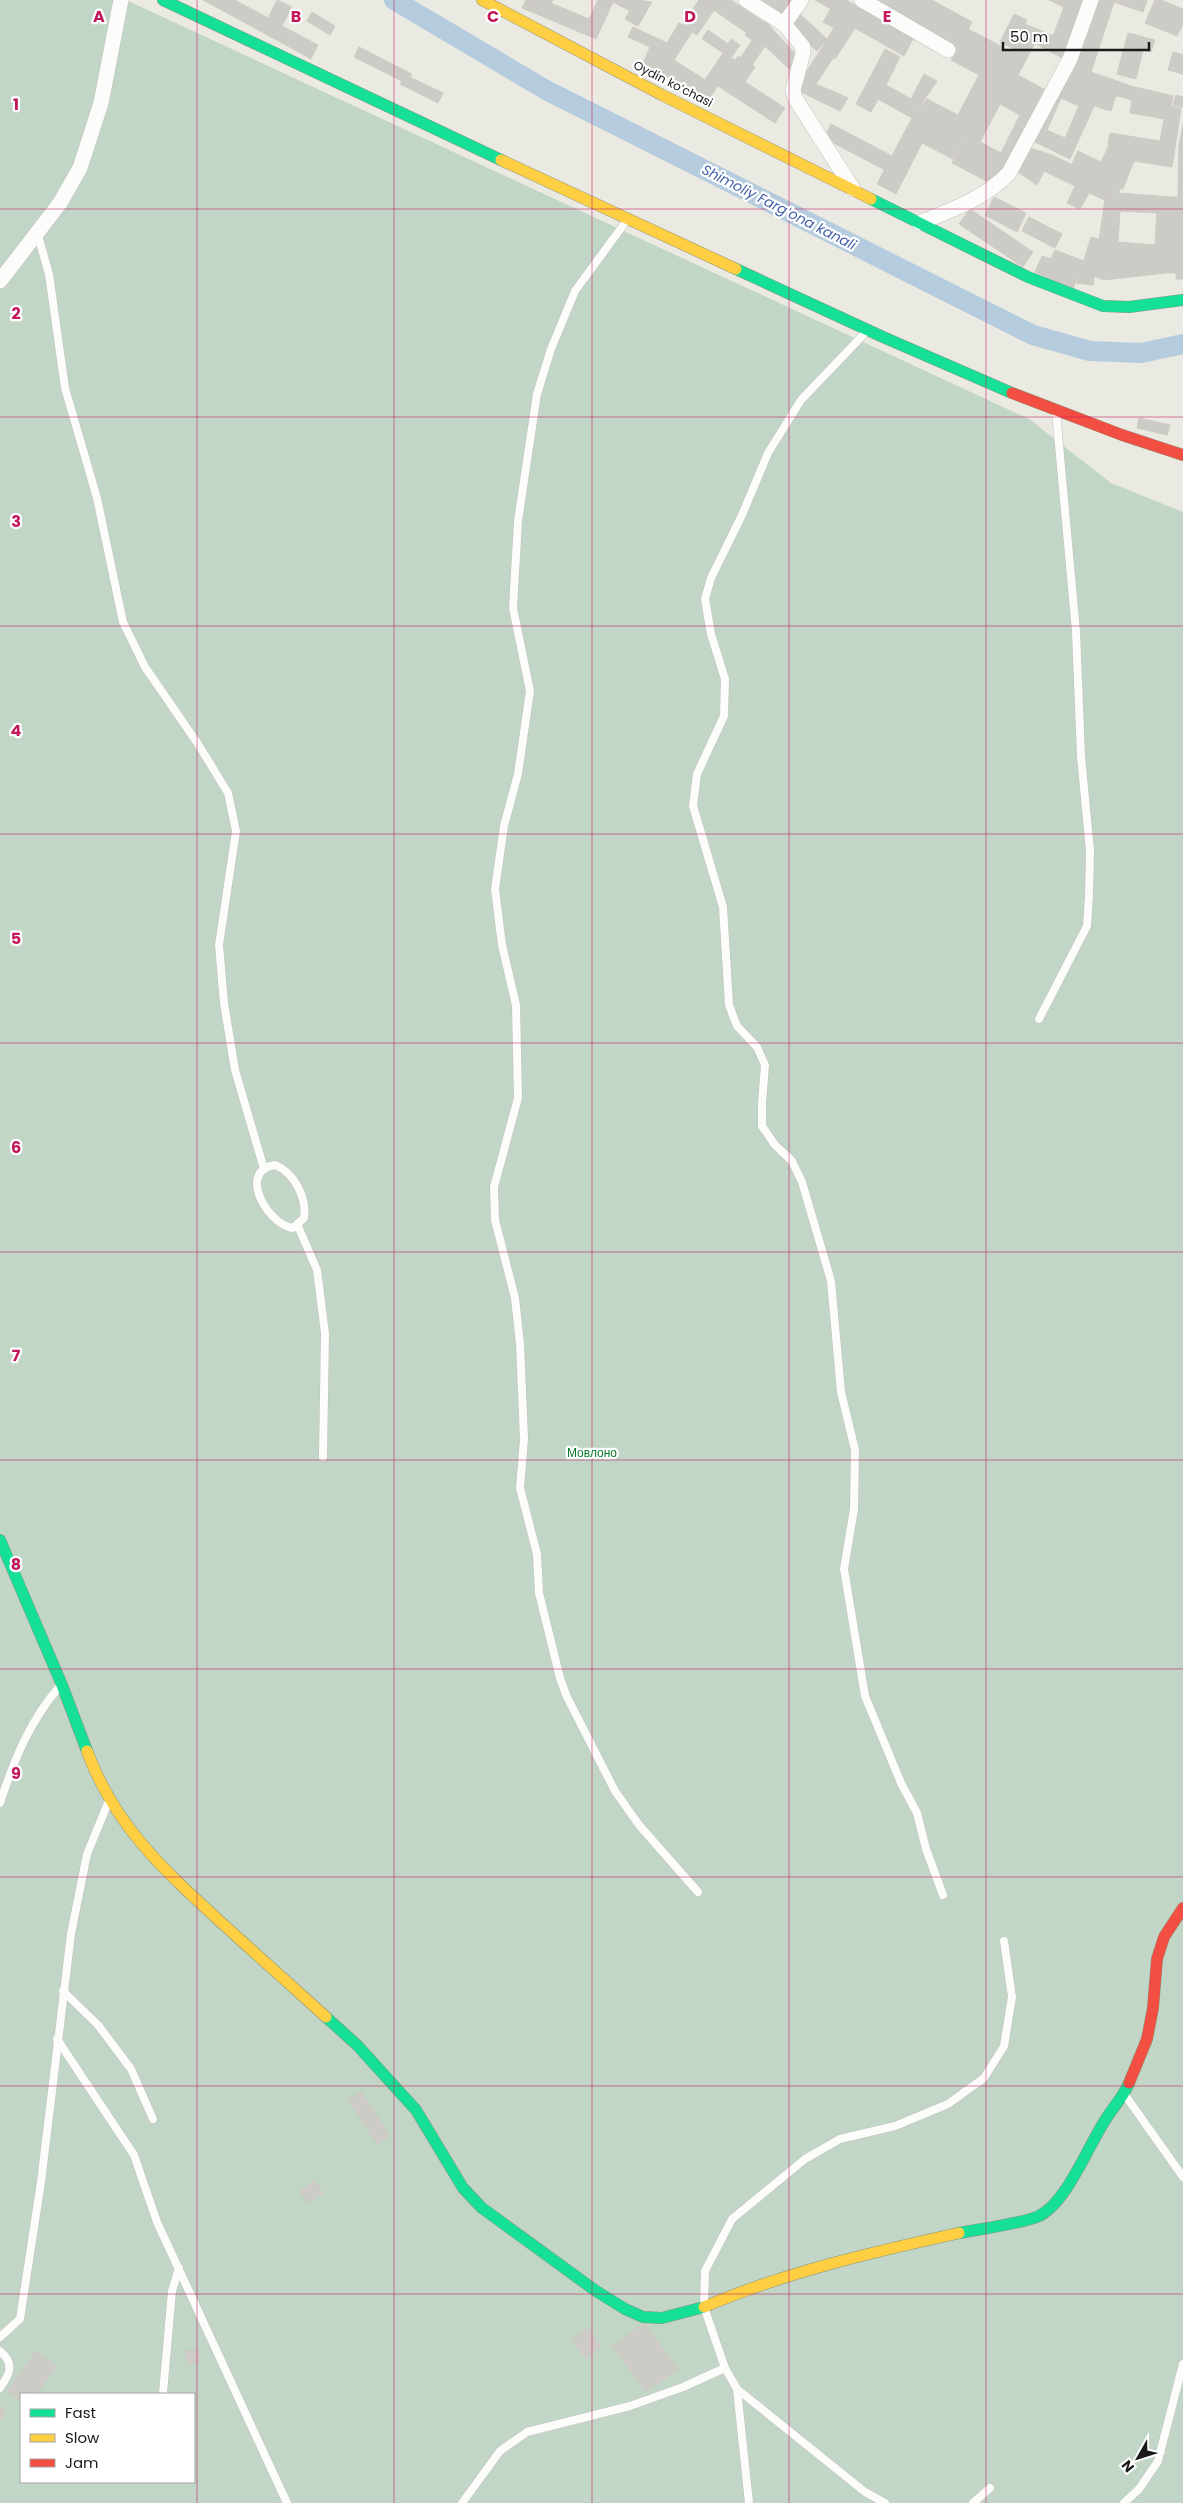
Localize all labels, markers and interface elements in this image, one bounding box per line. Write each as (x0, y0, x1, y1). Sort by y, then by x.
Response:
text: A (93, 5, 105, 28)
text: B (291, 5, 301, 28)
text: C (487, 5, 499, 28)
text: D (684, 5, 696, 28)
text: E (883, 5, 891, 28)
scale bar (1003, 20, 1149, 52)
text: 50 m (1010, 26, 1048, 47)
street label: Oydin koʻchasi (631, 56, 716, 111)
text: 1 (13, 93, 19, 116)
water label: Shimoliy Fargʻona kanali (698, 159, 860, 255)
text: 2 (11, 302, 21, 325)
text: 3 (11, 510, 21, 533)
text: 4 (11, 719, 22, 742)
text: 5 (11, 927, 21, 950)
text: 6 (11, 1136, 21, 1159)
text: 7 (12, 1344, 21, 1367)
park label: Мовлоно (567, 1444, 617, 1461)
text: 8 (11, 1553, 21, 1576)
text: 9 (11, 1762, 21, 1785)
legend (20, 2393, 195, 2483)
text: Fast (65, 2402, 96, 2423)
text: Slow (65, 2427, 100, 2448)
north arrow (1113, 2433, 1163, 2483)
text: Jam (65, 2452, 99, 2473)
text: N (1117, 2456, 1139, 2477)

